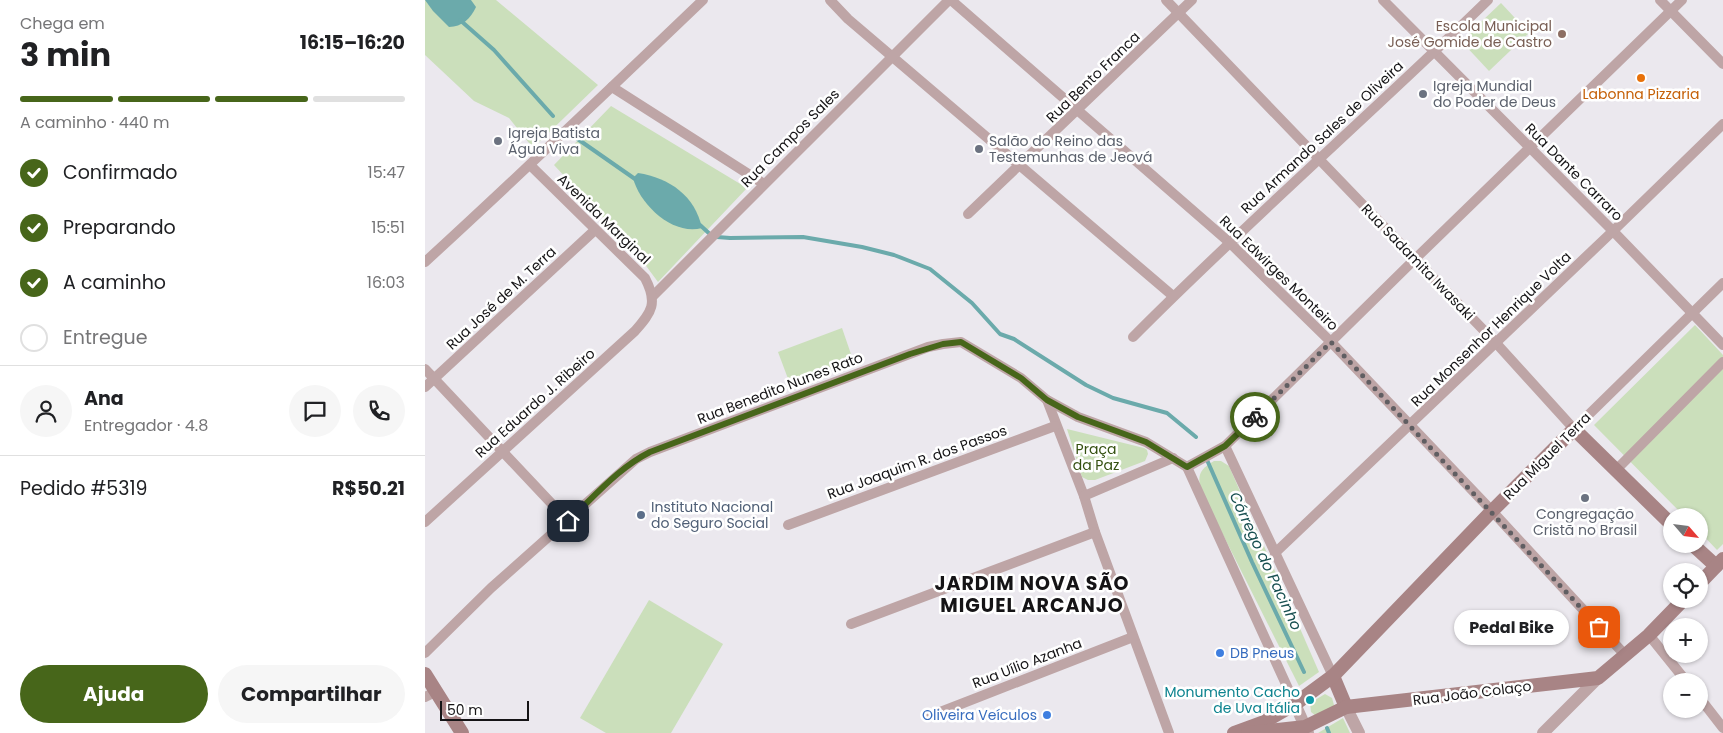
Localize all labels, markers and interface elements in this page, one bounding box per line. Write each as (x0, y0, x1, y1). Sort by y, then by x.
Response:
text: Chega em (20, 12, 105, 35)
place label: Escola Municipal José Gomide de Castro (1388, 16, 1552, 52)
street label: Rua Bento Franca (1042, 27, 1144, 127)
marker: Escola Municipal José Gomide de Castro (1556, 28, 1568, 40)
text: 16:15–16:20 (300, 29, 405, 56)
text: 3 min (20, 32, 111, 77)
street label: Rua Armando Sales de Oliveira (1236, 56, 1408, 218)
marker: Labonna Pizzaria (1635, 72, 1647, 84)
place label: Igreja Mundial do Poder de Deus (1433, 76, 1556, 112)
street label: Rua Campos Sales (736, 84, 844, 192)
place label: Labonna Pizzaria (1583, 84, 1699, 104)
marker: Igreja Mundial do Poder de Deus (1417, 88, 1429, 100)
text: A caminho · 440 m (20, 111, 170, 134)
street label: Rua Dante Carraro (1521, 119, 1627, 225)
place label: Igreja Batista Água Viva (508, 123, 600, 159)
place label: Salão do Reino das Testemunhas de Jeová (989, 131, 1152, 167)
marker: Igreja Batista Água Viva (492, 135, 504, 147)
marker: Salão do Reino das Testemunhas de Jeová (973, 143, 985, 155)
icon: check (20, 159, 48, 187)
text: Confirmado (63, 159, 177, 186)
text: 15:47 (368, 161, 405, 184)
street label: Avenida Marginal (553, 169, 655, 269)
street label: Rua Sadamita Iwasaki (1357, 199, 1479, 325)
street label: Rua Edwirges Monteiro (1215, 211, 1343, 335)
icon: check (20, 214, 48, 242)
text: Preparando (63, 214, 176, 241)
text: 15:51 (371, 216, 405, 239)
street label: Rua José de M. Terra (442, 242, 560, 354)
street label: Rua Monsenhor Henrique Volta (1406, 247, 1576, 411)
icon: check (20, 269, 48, 297)
text: A caminho (63, 269, 166, 296)
text: 16:03 (367, 271, 405, 294)
text: Entregue (63, 324, 147, 351)
street label: Rua Eduardo J. Ribeiro (471, 344, 599, 462)
street label: Rua Benedito Nunes Rato (694, 347, 866, 429)
button: person (20, 385, 72, 437)
text: Ana (84, 385, 124, 412)
button: chat (289, 385, 341, 437)
button: phone (353, 385, 405, 437)
courier (1230, 392, 1280, 442)
icon: bike (1241, 403, 1269, 431)
street label: Rua Miguel Terra (1499, 408, 1595, 504)
text: Entregador · 4.8 (84, 414, 208, 437)
street label: Rua Joaquim R. dos Passos (824, 420, 1010, 504)
park label: Praça da Paz (1073, 439, 1119, 475)
text: Pedido #5319 (20, 475, 148, 502)
text: R$50.21 (332, 475, 405, 502)
water label: Córrego do Pacinho (1225, 488, 1307, 634)
marker: Congregação Cristã no Brasil (1579, 492, 1591, 504)
place label: Instituto Nacional do Seguro Social (651, 497, 773, 533)
pin (547, 500, 589, 542)
place label: Congregação Cristã no Brasil (1533, 504, 1637, 540)
icon: home (554, 507, 582, 535)
north arrow (1663, 508, 1707, 552)
map controls (1663, 508, 1708, 718)
marker: Instituto Nacional do Seguro Social (635, 509, 647, 521)
button: locate (1663, 563, 1708, 608)
district label: JARDIM NOVA SÃO MIGUEL ARCANJO (934, 570, 1130, 619)
pin (1578, 606, 1620, 648)
callout: Pedal Bike (1454, 610, 1569, 644)
icon: bag (1585, 613, 1613, 641)
text: Pedal Bike (1469, 616, 1554, 639)
button: + (1663, 618, 1708, 663)
street label: Rua Uílio Azanha (969, 633, 1085, 693)
place label: DB Pneus (1230, 643, 1294, 663)
marker: DB Pneus (1214, 647, 1226, 659)
button: Ajuda (20, 665, 208, 723)
button: Compartilhar (218, 665, 405, 723)
button: − (1663, 673, 1708, 718)
street label: Rua João Colaço (1412, 676, 1532, 710)
place label: Monumento Cacho de Uva Itália (1165, 682, 1300, 718)
marker: Monumento Cacho de Uva Itália (1304, 694, 1316, 706)
scale bar (440, 698, 529, 721)
text: 50 m (447, 700, 483, 720)
place label: Oliveira Veículos (922, 705, 1037, 725)
marker: Oliveira Veículos (1041, 709, 1053, 721)

